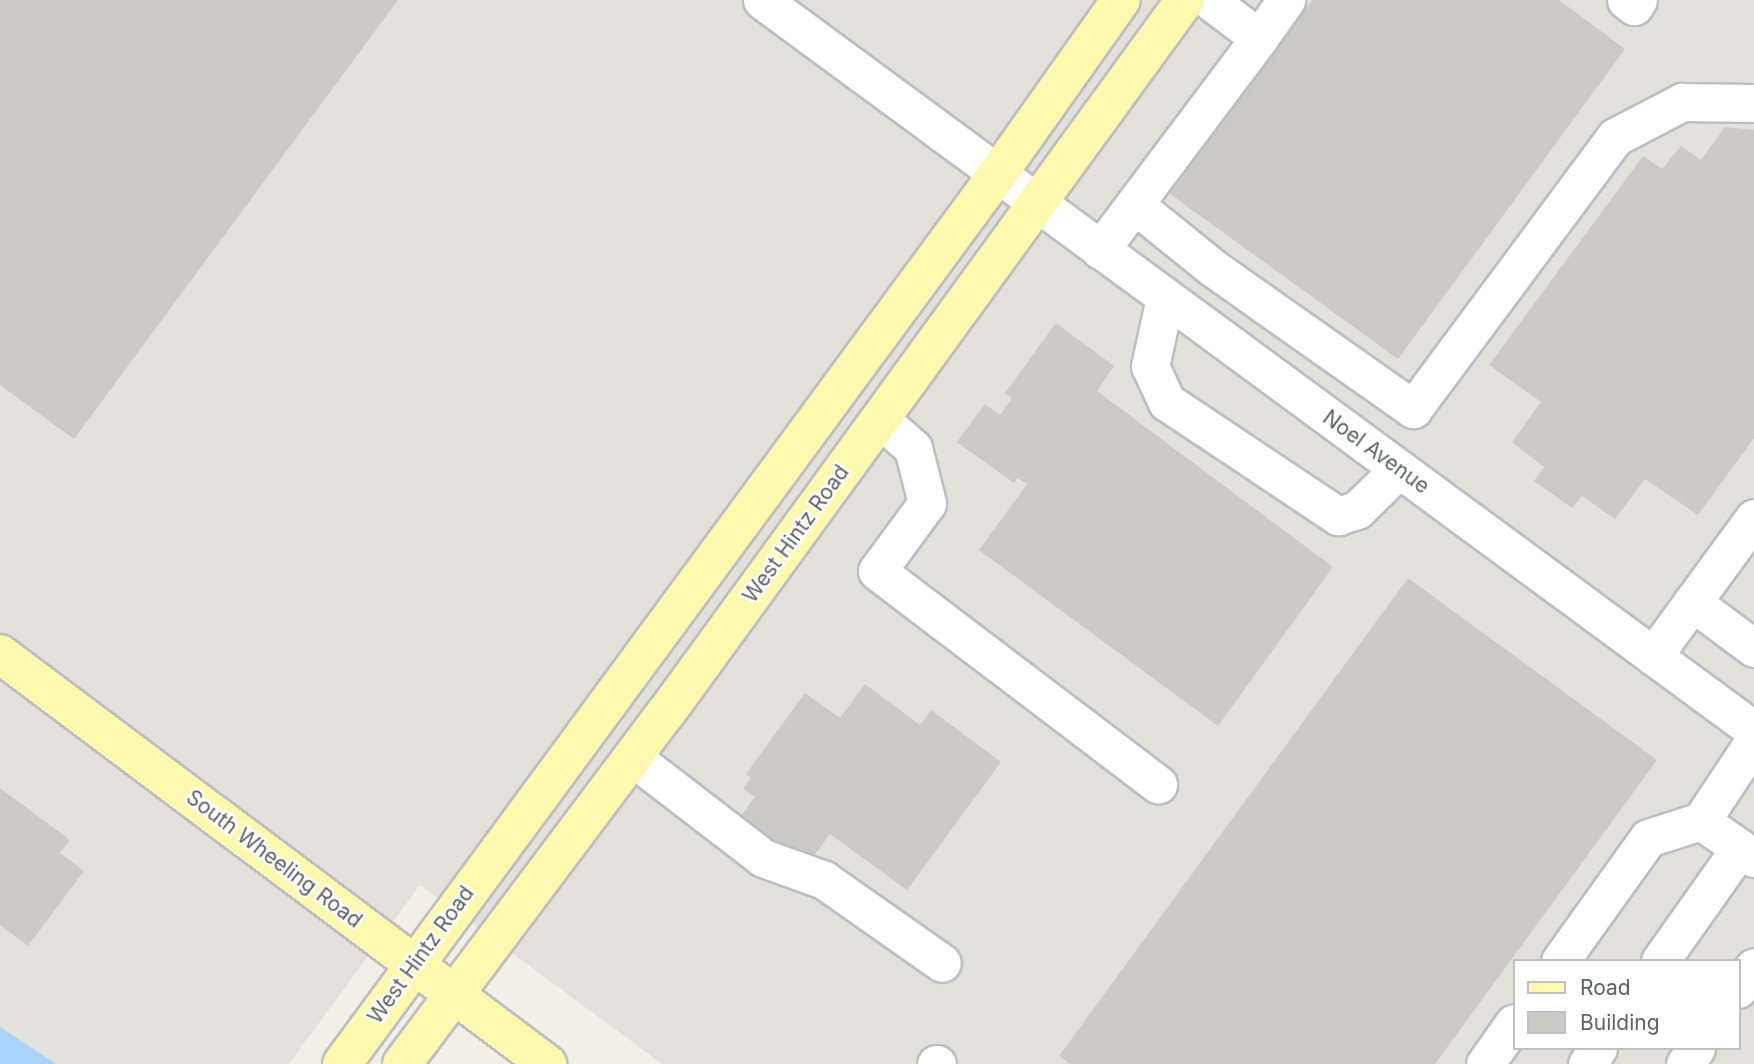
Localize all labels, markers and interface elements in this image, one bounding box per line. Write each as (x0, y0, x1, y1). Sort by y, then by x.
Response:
street label: Noel Avenue (1318, 405, 1434, 499)
street label: West Hintz Road (738, 460, 854, 608)
street label: South Wheeling Road (181, 785, 367, 933)
street label: West Hintz Road (363, 881, 479, 1029)
legend (1512, 959, 1740, 1050)
text: Road (1580, 975, 1631, 1000)
text: Building (1580, 1010, 1660, 1035)

